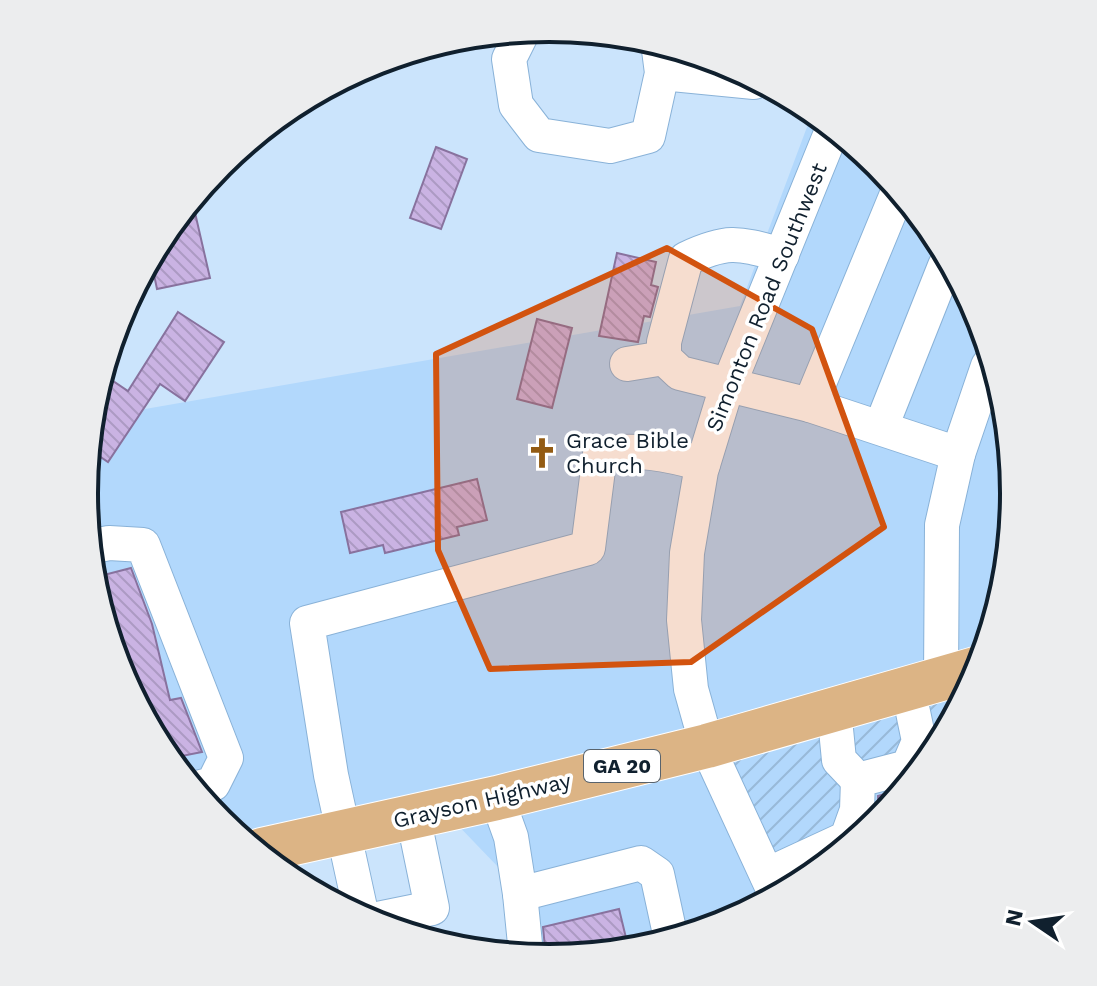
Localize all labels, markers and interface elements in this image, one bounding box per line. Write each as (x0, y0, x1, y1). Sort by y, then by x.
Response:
street label: Simonton Road Southwest (701, 159, 832, 435)
place label: Grace Bible Church (566, 428, 689, 478)
church icon: Grace Bible Church (525, 436, 559, 470)
road number: GA 20 (584, 750, 660, 782)
street label: Grayson Highway (391, 768, 574, 833)
north arrow (993, 882, 1073, 962)
text: N (1000, 907, 1028, 928)

